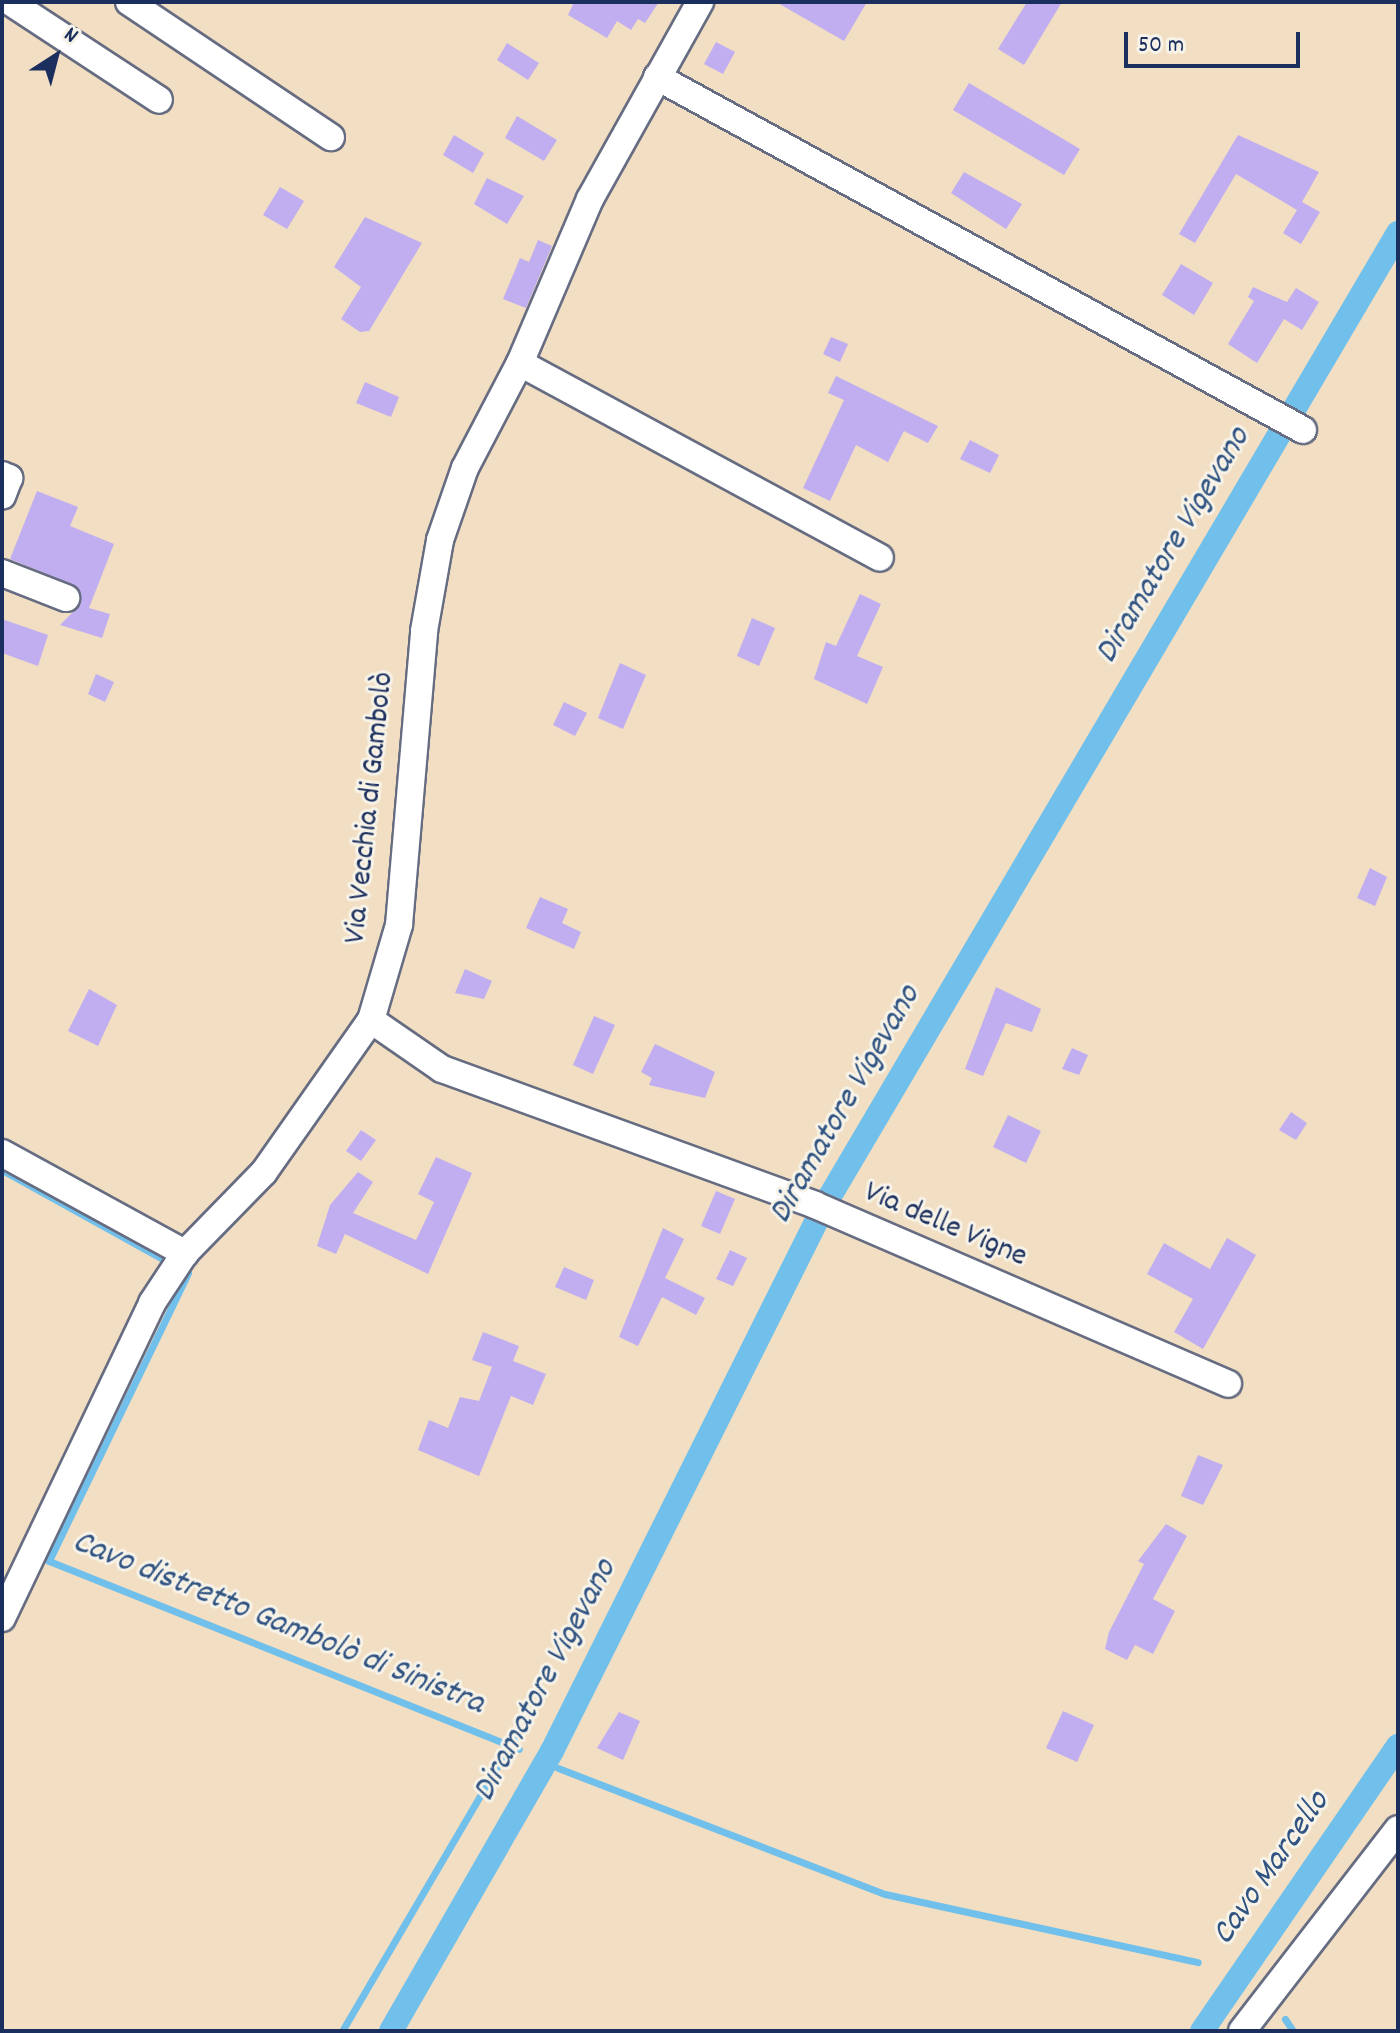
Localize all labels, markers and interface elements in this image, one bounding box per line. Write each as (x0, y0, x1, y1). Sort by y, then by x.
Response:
north arrow (16, 16, 96, 96)
scale bar (1128, 16, 1304, 66)
text: N (57, 20, 84, 52)
text: 50 m (1138, 29, 1184, 63)
water label: Diramatore Vigevano (1087, 421, 1261, 671)
street label: Via Vecchia di Gambolò (338, 670, 404, 946)
water label: Diramatore Vigevano (761, 979, 931, 1231)
street label: Via delle Vigne (858, 1174, 1032, 1278)
water label: Cavo distretto Gambolò di Sinistra (66, 1523, 490, 1725)
water label: Diramatore Vigevano (465, 1553, 627, 1809)
water label: Cavo Marcello (1204, 1784, 1340, 1954)

